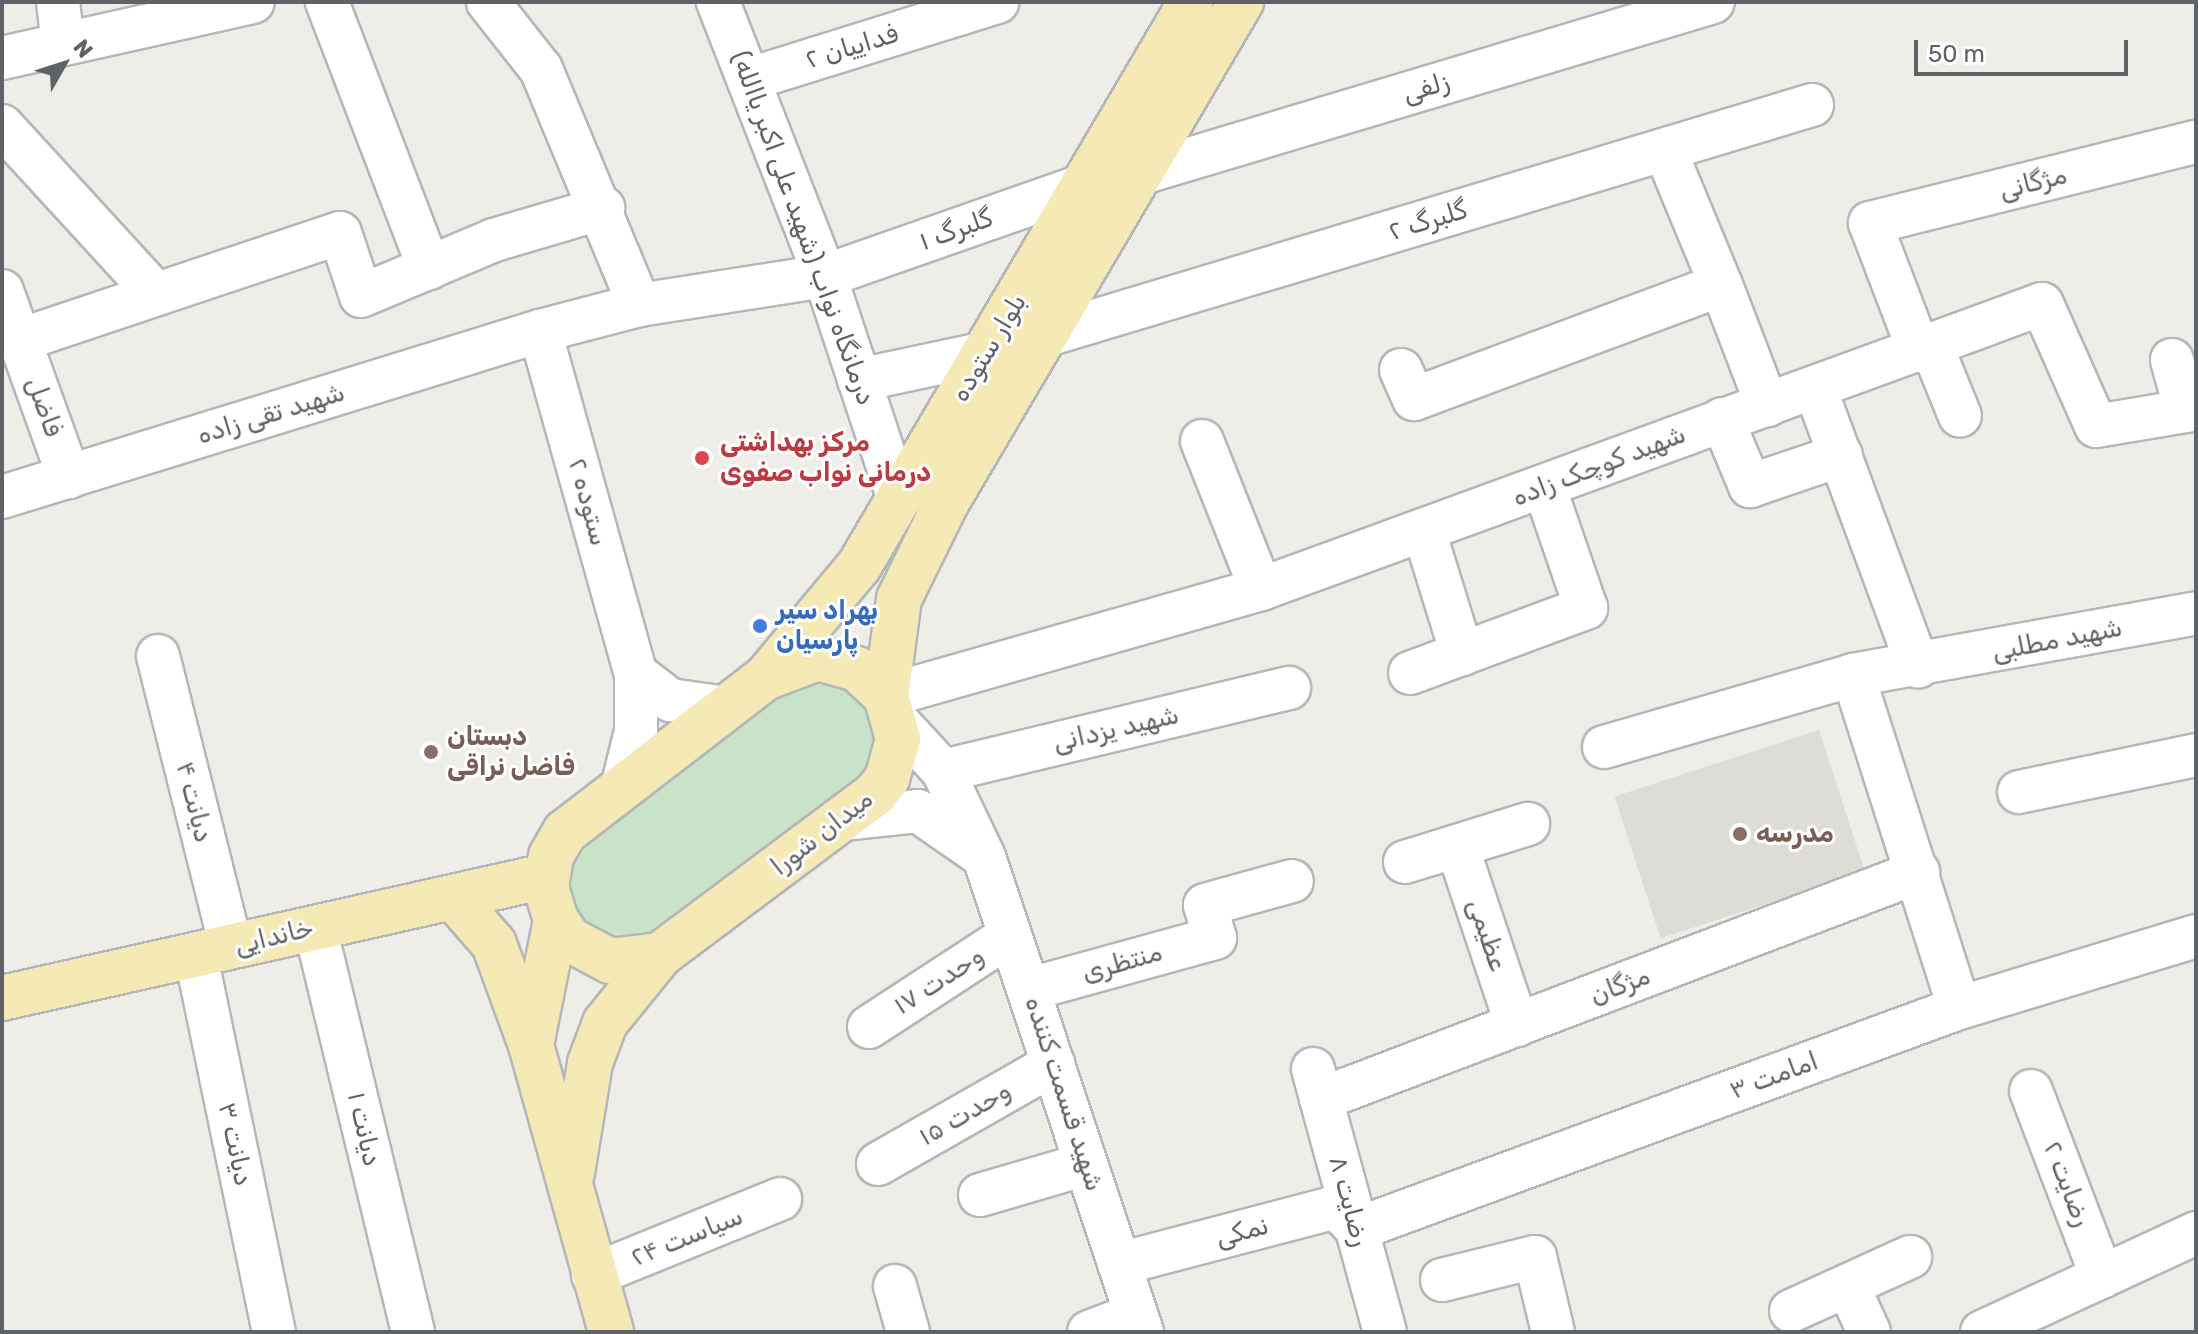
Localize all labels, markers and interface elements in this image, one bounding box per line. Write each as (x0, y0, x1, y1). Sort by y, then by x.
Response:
street label: فداییان ۲ (802, 18, 902, 76)
north arrow (24, 24, 104, 104)
scale bar (1918, 24, 2132, 74)
text: N (68, 34, 99, 63)
text: 50 m (1928, 40, 1985, 68)
street label: درمانگاه نواب (شهید علی اکبر یاالله) (724, 47, 882, 409)
street label: زلفی (1399, 66, 1453, 110)
street label: مژگانی (1996, 160, 2070, 206)
street label: گلبرگ ۲ (1385, 194, 1471, 248)
street label: گلبرگ ۱ (915, 202, 997, 258)
street label: بلوار ستوده (945, 288, 1033, 408)
street label: فاضل (19, 373, 69, 441)
street label: شهید تقی زاده (194, 377, 348, 451)
street label: شهید کوچک زاده (1508, 419, 1690, 513)
place label: مرکز بهداشتی درمانی نواب صفوی (720, 427, 931, 488)
marker: مرکز بهداشتی درمانی نواب صفوی (691, 447, 713, 469)
street label: ستوده ۲ (561, 455, 615, 549)
place label: بهراد سیر پارسیان (776, 595, 878, 656)
street label: شهید مطلبی (1989, 612, 2125, 668)
marker: بهراد سیر پارسیان (751, 617, 769, 635)
street label: شهید یزدانی (1050, 699, 1182, 759)
place label: دبستان فاضل نراقی (447, 721, 575, 782)
marker: دبستان فاضل نراقی (422, 743, 440, 761)
street label: دیانت ۴ (169, 759, 219, 845)
street label: میدان شورا (765, 784, 879, 882)
place label: مدرسه (1756, 818, 1834, 850)
marker: مدرسه (1731, 825, 1749, 843)
street label: عظیمی (1460, 895, 1514, 975)
street label: خاندایی (231, 912, 317, 962)
street label: منتظری (1078, 937, 1166, 989)
street label: وحدت ۱۷ (888, 940, 990, 1022)
street label: مژگان (1586, 960, 1654, 1012)
street label: شهید قسمت کننده (1018, 993, 1110, 1195)
street label: امامت ۳ (1725, 1046, 1823, 1106)
street label: وحدت ۱۵ (913, 1075, 1017, 1153)
street label: دیانت ۱ (340, 1089, 388, 1169)
street label: دیانت ۳ (211, 1100, 259, 1188)
street label: رضایت ۲ (2036, 1137, 2098, 1231)
street label: رضایت ۸ (1322, 1152, 1376, 1250)
street label: سیاست ۲۴ (627, 1200, 747, 1274)
street label: نمکی (1212, 1210, 1272, 1254)

